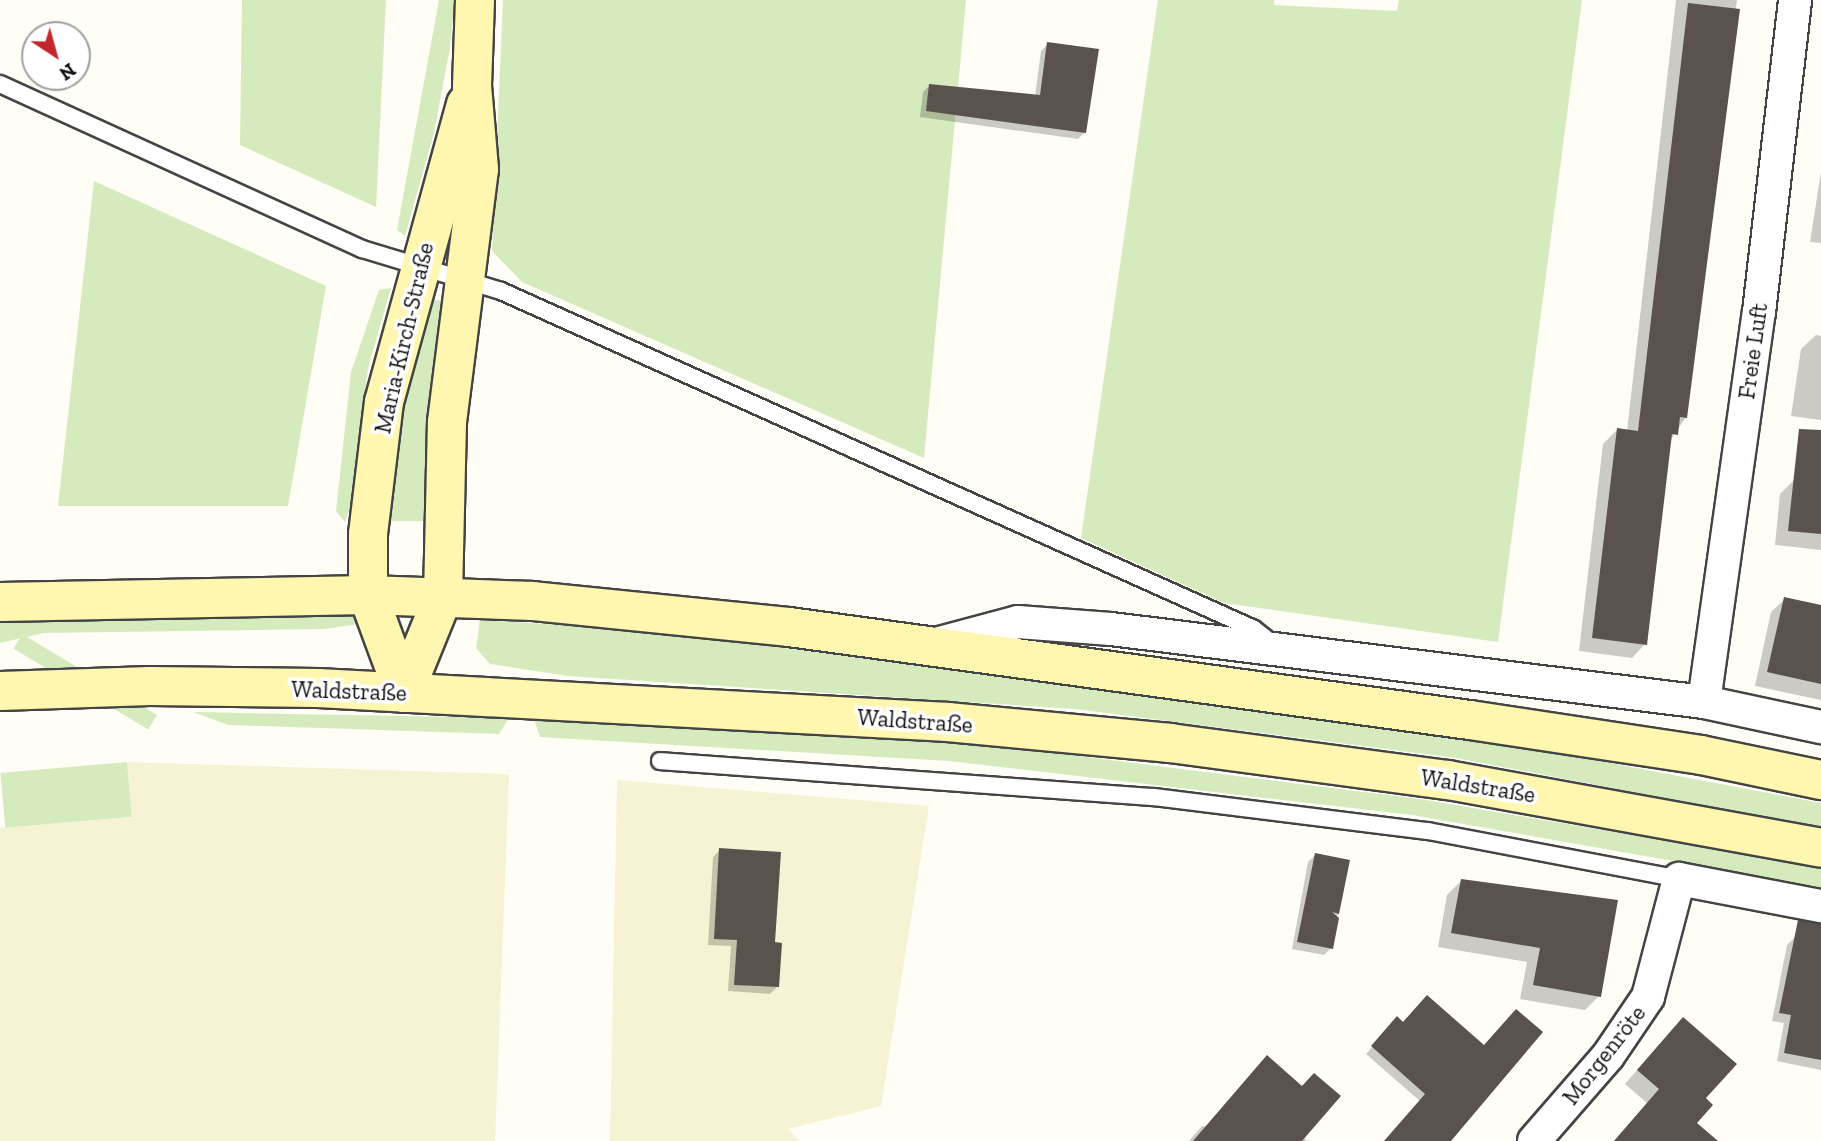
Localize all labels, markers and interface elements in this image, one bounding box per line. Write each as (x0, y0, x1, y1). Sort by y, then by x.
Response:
north arrow (21, 21, 91, 91)
text: N (55, 58, 80, 85)
street label: Maria-Kirch-Straße (369, 240, 439, 436)
street label: Freie Luft (1733, 301, 1773, 401)
street label: Waldstraße (291, 675, 407, 707)
street label: Waldstraße (856, 703, 974, 739)
street label: Waldstraße (1419, 763, 1537, 809)
street label: Morgenröte (1557, 1000, 1651, 1110)

